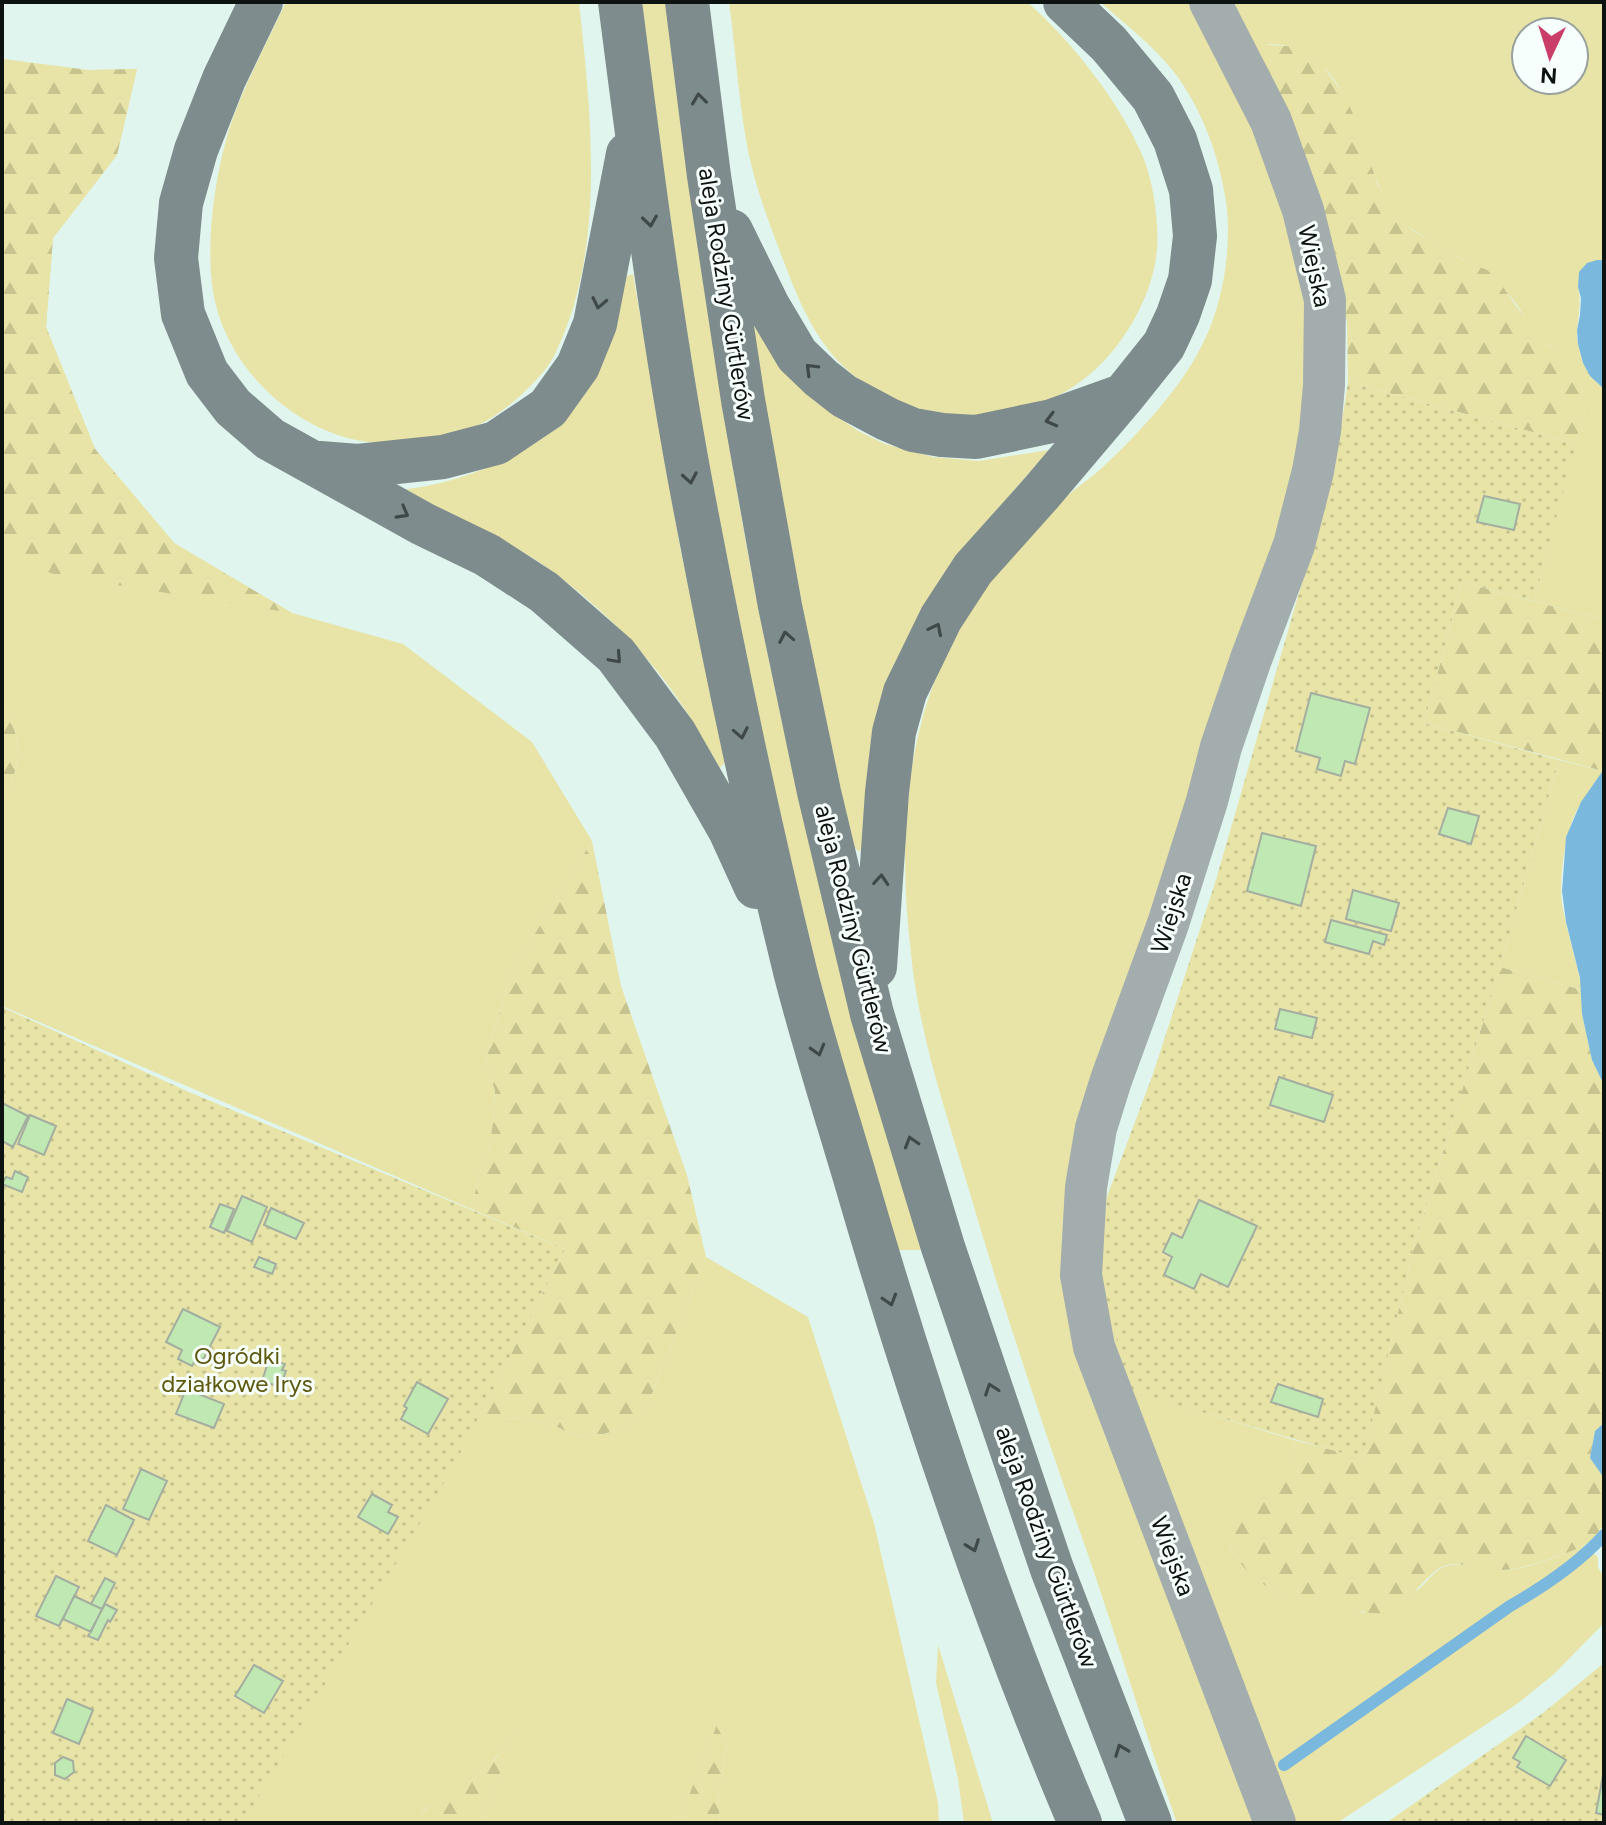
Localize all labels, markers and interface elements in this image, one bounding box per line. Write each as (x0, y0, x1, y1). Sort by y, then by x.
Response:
north arrow (1510, 16, 1590, 96)
text: N (1539, 61, 1558, 90)
one-way arrow (691, 92, 708, 106)
street label: aleja Rodziny Gürtlerów (693, 166, 761, 422)
one-way arrow (641, 215, 658, 228)
street label: Wiejska (1292, 222, 1338, 310)
one-way arrow (592, 297, 609, 310)
one-way arrow (806, 363, 820, 378)
one-way arrow (1044, 411, 1058, 428)
one-way arrow (681, 471, 698, 485)
one-way arrow (395, 503, 409, 518)
one-way arrow (926, 623, 941, 638)
one-way arrow (779, 631, 796, 644)
one-way arrow (607, 648, 621, 663)
one-way arrow (732, 726, 749, 740)
street label: aleja Rodziny Gürtlerów (809, 802, 899, 1056)
street label: Wiejska (1144, 869, 1198, 957)
one-way arrow (872, 873, 889, 886)
one-way arrow (809, 1043, 825, 1057)
one-way arrow (904, 1135, 920, 1149)
one-way arrow (881, 1292, 897, 1306)
park label: Ogródki działkowe Irys (161, 1341, 313, 1398)
one-way arrow (984, 1383, 1000, 1397)
street label: aleja Rodziny Gürtlerów (990, 1422, 1104, 1672)
street label: Wiejska (1145, 1512, 1201, 1600)
one-way arrow (963, 1538, 980, 1552)
one-way arrow (1114, 1744, 1131, 1758)

